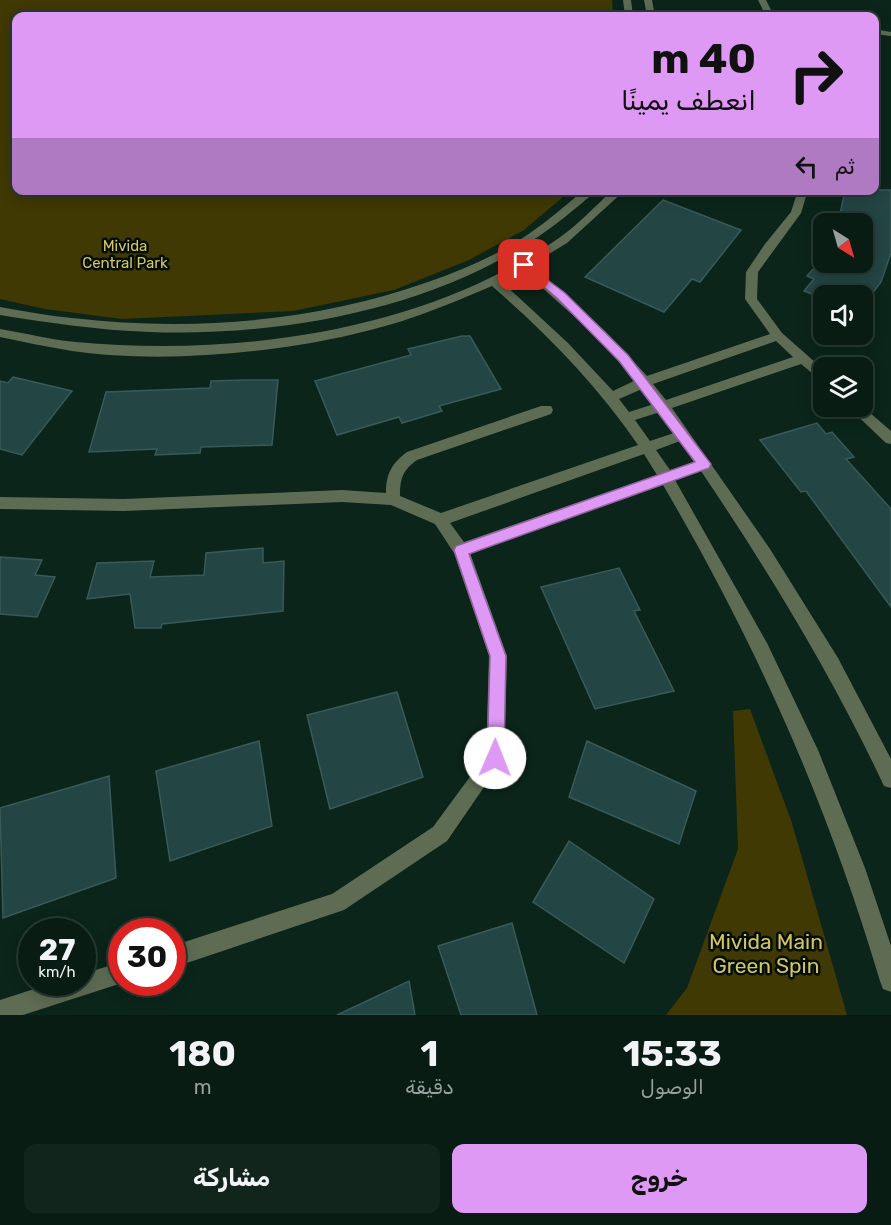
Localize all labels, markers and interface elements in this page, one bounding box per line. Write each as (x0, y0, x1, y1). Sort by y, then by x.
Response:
text: 40 m (651, 34, 756, 84)
icon: right (777, 36, 855, 114)
text: انعطف يمينًا (621, 85, 756, 117)
icon: left (790, 150, 823, 183)
text: ثم (835, 153, 855, 180)
north arrow (813, 213, 873, 273)
map controls (813, 213, 873, 417)
park label: Mivida Central Park (82, 237, 168, 272)
pin (498, 239, 549, 290)
icon: arrive (507, 248, 540, 281)
button: sound (813, 285, 873, 345)
button: layers (813, 357, 873, 417)
position arrow (463, 726, 527, 790)
speed limit sign: 30 (108, 918, 186, 996)
park label: Mivida Main Green Spin (709, 929, 823, 978)
text: 27 (39, 932, 75, 968)
text: km/h (38, 963, 76, 981)
text: 180 (169, 1032, 236, 1075)
text: 1 (420, 1032, 438, 1075)
text: 15:33 (623, 1032, 722, 1075)
text: m (194, 1075, 212, 1099)
text: دقيقة (405, 1075, 454, 1099)
text: الوصول (641, 1075, 704, 1099)
button: مشاركة (24, 1144, 440, 1213)
button: خروج (452, 1144, 867, 1213)

